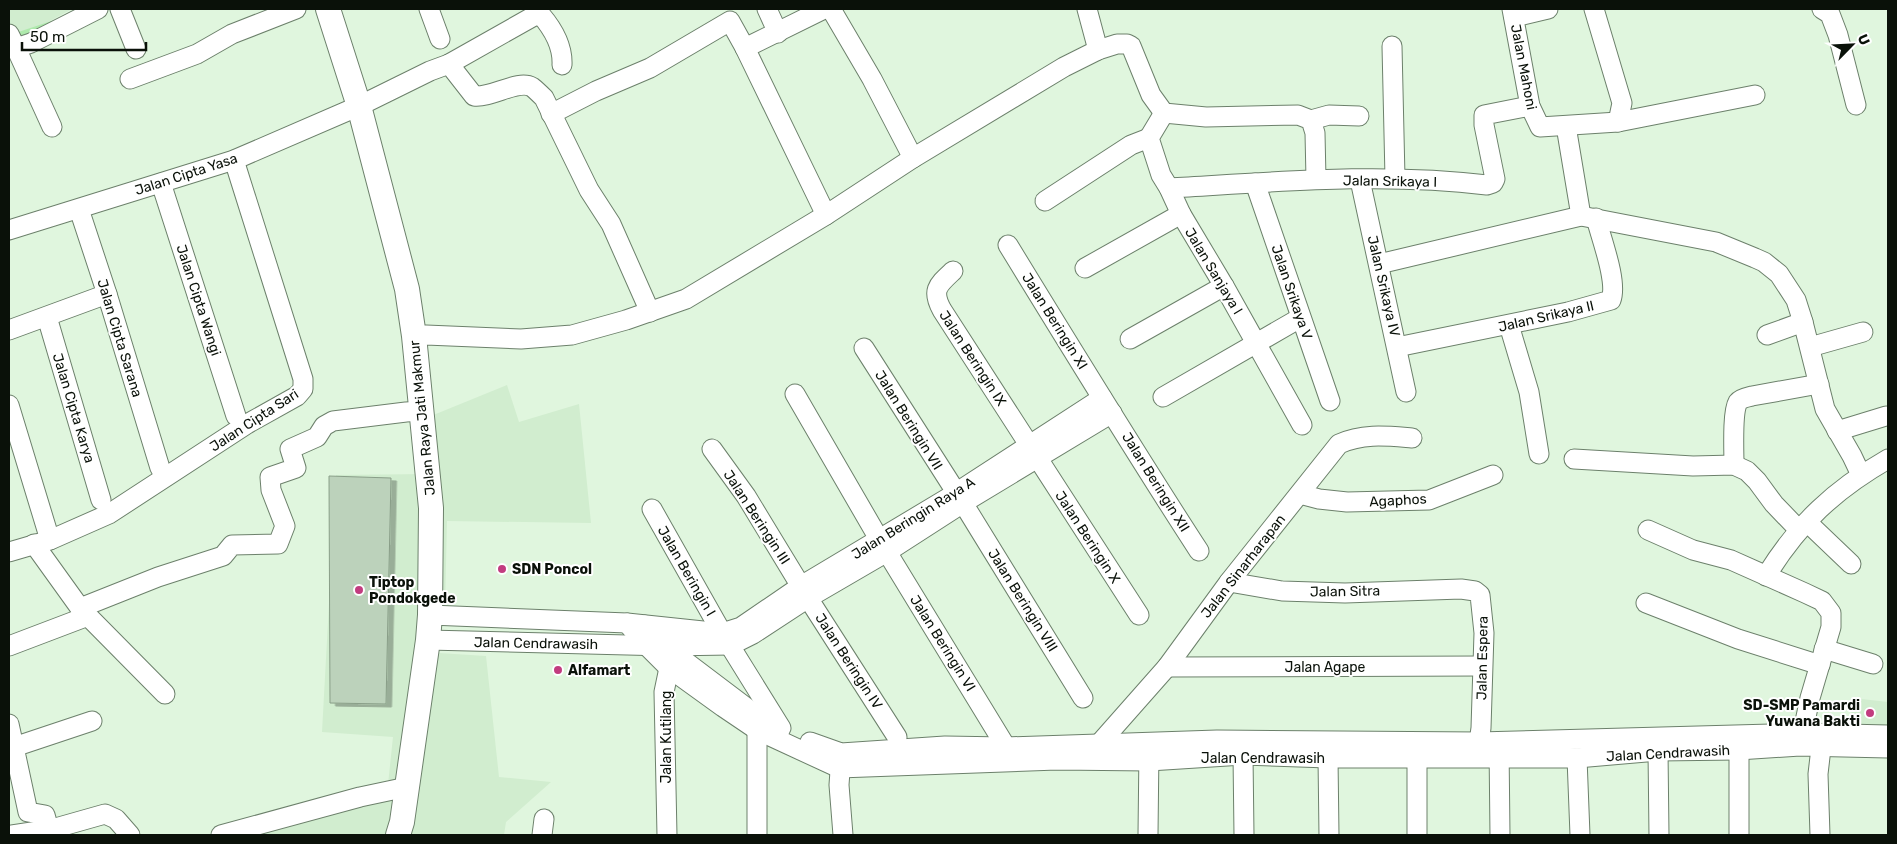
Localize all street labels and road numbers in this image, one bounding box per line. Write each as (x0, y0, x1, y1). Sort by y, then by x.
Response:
street label: Jalan Mahoni (1507, 23, 1540, 111)
street label: Jalan Cipta Yasa (133, 150, 240, 199)
street label: Jalan Srikaya I (1343, 172, 1437, 191)
street label: Jalan Sanjaya I (1181, 225, 1246, 318)
street label: Jalan Srikaya IV (1364, 234, 1403, 338)
street label: Jalan Cipta Wangi (173, 242, 225, 358)
street label: Jalan Srikaya V (1267, 243, 1316, 342)
street label: Jalan Beringin XI (1018, 270, 1091, 373)
street label: Jalan Cipta Sarana (93, 277, 146, 399)
street label: Jalan Srikaya II (1496, 297, 1596, 336)
street label: Jalan Beringin IX (935, 307, 1010, 409)
street label: Jalan Raya Jati Makmur (406, 339, 439, 496)
street label: Jalan Cipta Karya (49, 351, 98, 465)
street label: Jalan Beringin VII (871, 367, 946, 473)
street label: Jalan Cipta Sari (207, 385, 302, 455)
street label: Jalan Beringin XII (1118, 429, 1193, 535)
street label: Jalan Beringin III (720, 467, 793, 568)
street label: Jalan Beringin Raya A (849, 473, 979, 563)
street label: Jalan Beringin X (1051, 488, 1124, 587)
street label: Agaphos (1369, 491, 1427, 510)
street label: Jalan Sinarharapan (1198, 511, 1289, 622)
street label: Jalan Beringin I (654, 523, 719, 619)
street label: Jalan Beringin VIII (984, 546, 1061, 655)
street label: Jalan Sitra (1310, 582, 1380, 601)
street label: Jalan Beringin VI (906, 592, 979, 695)
street label: Jalan Beringin IV (811, 610, 886, 712)
street label: Jalan Espera (1473, 616, 1492, 700)
street label: Jalan Cendrawasih (474, 634, 598, 653)
street label: Jalan Agape (1285, 659, 1366, 676)
street label: Jalan Kutilang (658, 691, 675, 783)
street label: Jalan Cendrawasih (1606, 742, 1731, 765)
street label: Jalan Cendrawasih (1201, 750, 1325, 767)

